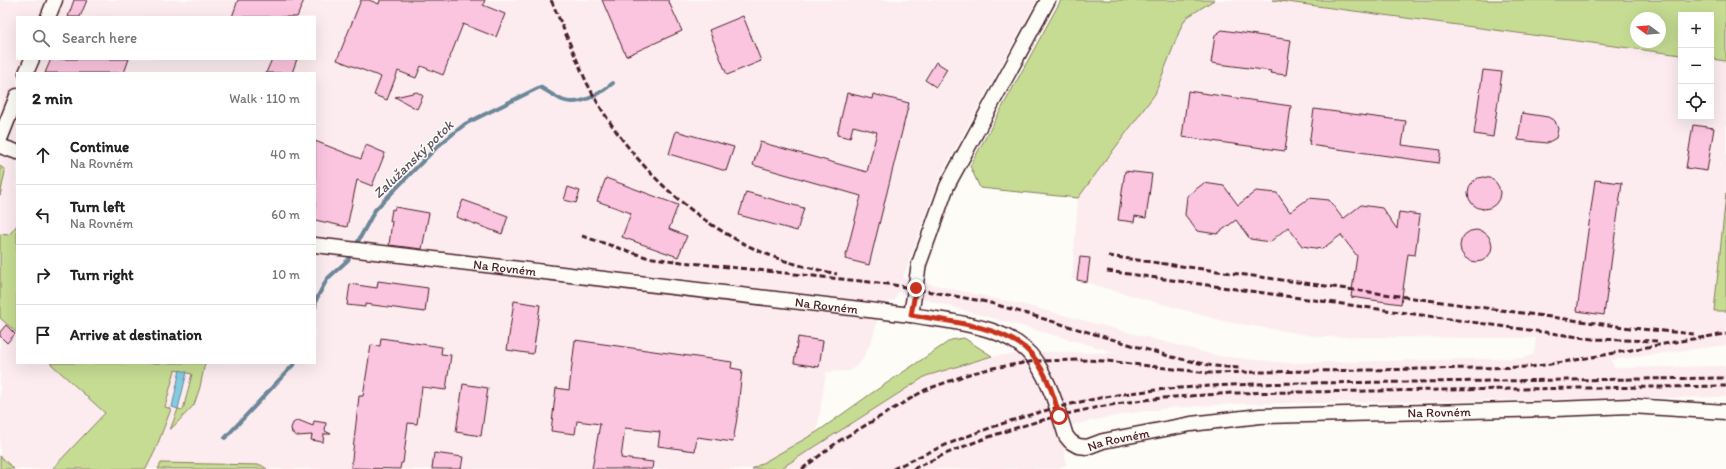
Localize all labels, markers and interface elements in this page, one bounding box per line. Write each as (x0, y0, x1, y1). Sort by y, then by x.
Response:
north arrow (1630, 12, 1666, 48)
map controls (1678, 12, 1714, 120)
button: + (1678, 12, 1714, 48)
search box (16, 16, 316, 60)
icon: search (30, 27, 52, 49)
text: Search here (62, 29, 137, 47)
button: − (1678, 48, 1714, 84)
button: locate (1678, 84, 1714, 120)
text: 2 min (32, 88, 72, 108)
text: Walk · 110 m (229, 91, 300, 106)
water label: Zalužanský potok (370, 116, 458, 202)
text: Continue (70, 138, 129, 156)
icon: ahead (32, 144, 54, 166)
text: 40 m (270, 147, 300, 162)
text: Na Rovném (70, 156, 133, 171)
text: Turn left (70, 198, 125, 216)
icon: left (32, 204, 54, 226)
text: 60 m (271, 207, 300, 222)
text: Na Rovném (70, 216, 133, 231)
street label: Na Rovném (472, 257, 537, 279)
icon: right (32, 264, 54, 286)
text: Turn right (70, 266, 134, 284)
text: 10 m (272, 267, 300, 282)
route end (907, 279, 925, 297)
street label: Na Rovném (794, 294, 859, 317)
icon: arrive (32, 324, 54, 346)
text: Arrive at destination (70, 326, 202, 344)
street label: Na Rovném (1407, 404, 1471, 420)
route start (1050, 407, 1068, 425)
street label: Na Rovném (1085, 425, 1151, 454)

